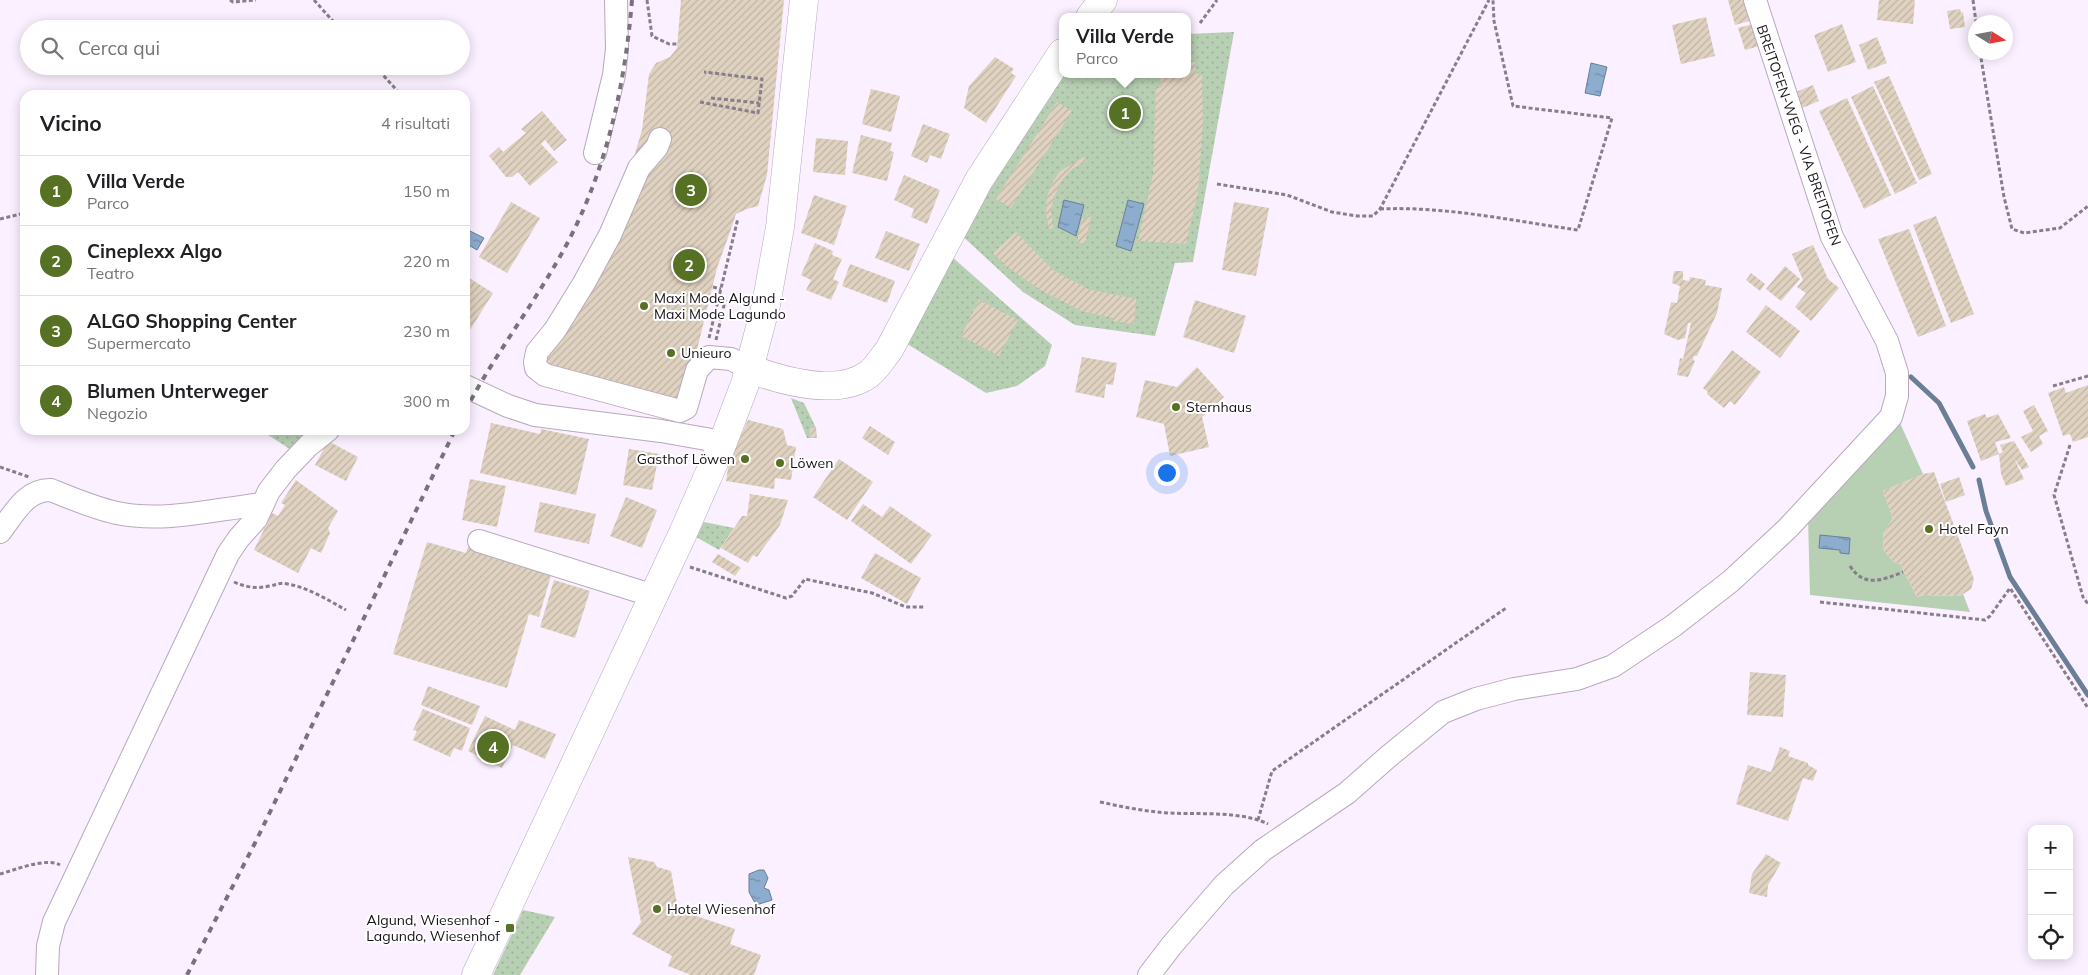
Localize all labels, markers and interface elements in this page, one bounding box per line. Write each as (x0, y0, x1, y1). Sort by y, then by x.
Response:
popup (1059, 13, 1191, 78)
north arrow (1968, 15, 2013, 60)
search box (20, 20, 470, 75)
street label: BREITOFEN-WEG - VIA BREITOFEN (1753, 22, 1845, 248)
text: Villa Verde (1076, 24, 1174, 48)
icon: search (38, 34, 66, 62)
text: Cerca qui (78, 36, 160, 60)
text: Parco (1076, 48, 1118, 68)
pin: 1 (1109, 94, 1141, 132)
text: Vicino (40, 110, 102, 136)
text: 4 risultati (381, 113, 450, 133)
text: Villa Verde (87, 169, 185, 193)
pin: 3 (675, 171, 707, 209)
text: 1 (51, 181, 61, 201)
text: 150 m (403, 181, 450, 201)
text: Parco (87, 193, 129, 213)
text: Cineplexx Algo (87, 239, 222, 263)
pin: 2 (673, 246, 705, 284)
text: 2 (51, 251, 61, 271)
text: 220 m (403, 251, 450, 271)
text: Teatro (87, 263, 134, 283)
place label: Maxi Mode Algund - Maxi Mode Lagundo (654, 289, 786, 323)
marker: Maxi Mode Algund - Maxi Mode Lagundo (638, 300, 650, 312)
text: ALGO Shopping Center (87, 309, 297, 333)
text: 3 (51, 321, 61, 341)
text: 230 m (403, 321, 450, 341)
text: Supermercato (87, 333, 191, 353)
place label: Unieuro (681, 344, 731, 362)
marker: Unieuro (665, 347, 677, 359)
text: Blumen Unterweger (87, 379, 268, 403)
text: 4 (51, 391, 61, 411)
text: 300 m (403, 391, 450, 411)
place label: Sternhaus (1186, 398, 1252, 416)
marker: Sternhaus (1170, 401, 1182, 413)
text: Negozio (87, 403, 148, 423)
place label: Gasthof Löwen (637, 450, 735, 468)
marker: Gasthof Löwen (739, 453, 751, 465)
place label: Löwen (790, 454, 833, 472)
marker: Löwen (774, 457, 786, 469)
your location (1154, 460, 1180, 486)
place label: Hotel Fayn (1939, 520, 2009, 538)
marker: Hotel Fayn (1923, 523, 1935, 535)
pin: 4 (477, 728, 509, 766)
map controls (2028, 825, 2073, 960)
button: + (2028, 825, 2073, 870)
button: − (2028, 870, 2073, 915)
place label: Hotel Wiesenhof (667, 900, 775, 918)
marker: Hotel Wiesenhof (651, 903, 663, 915)
place label: Algund, Wiesenhof - Lagundo, Wiesenhof (366, 911, 500, 945)
button: locate (2028, 915, 2073, 960)
marker: Algund, Wiesenhof - Lagundo, Wiesenhof (504, 922, 516, 934)

